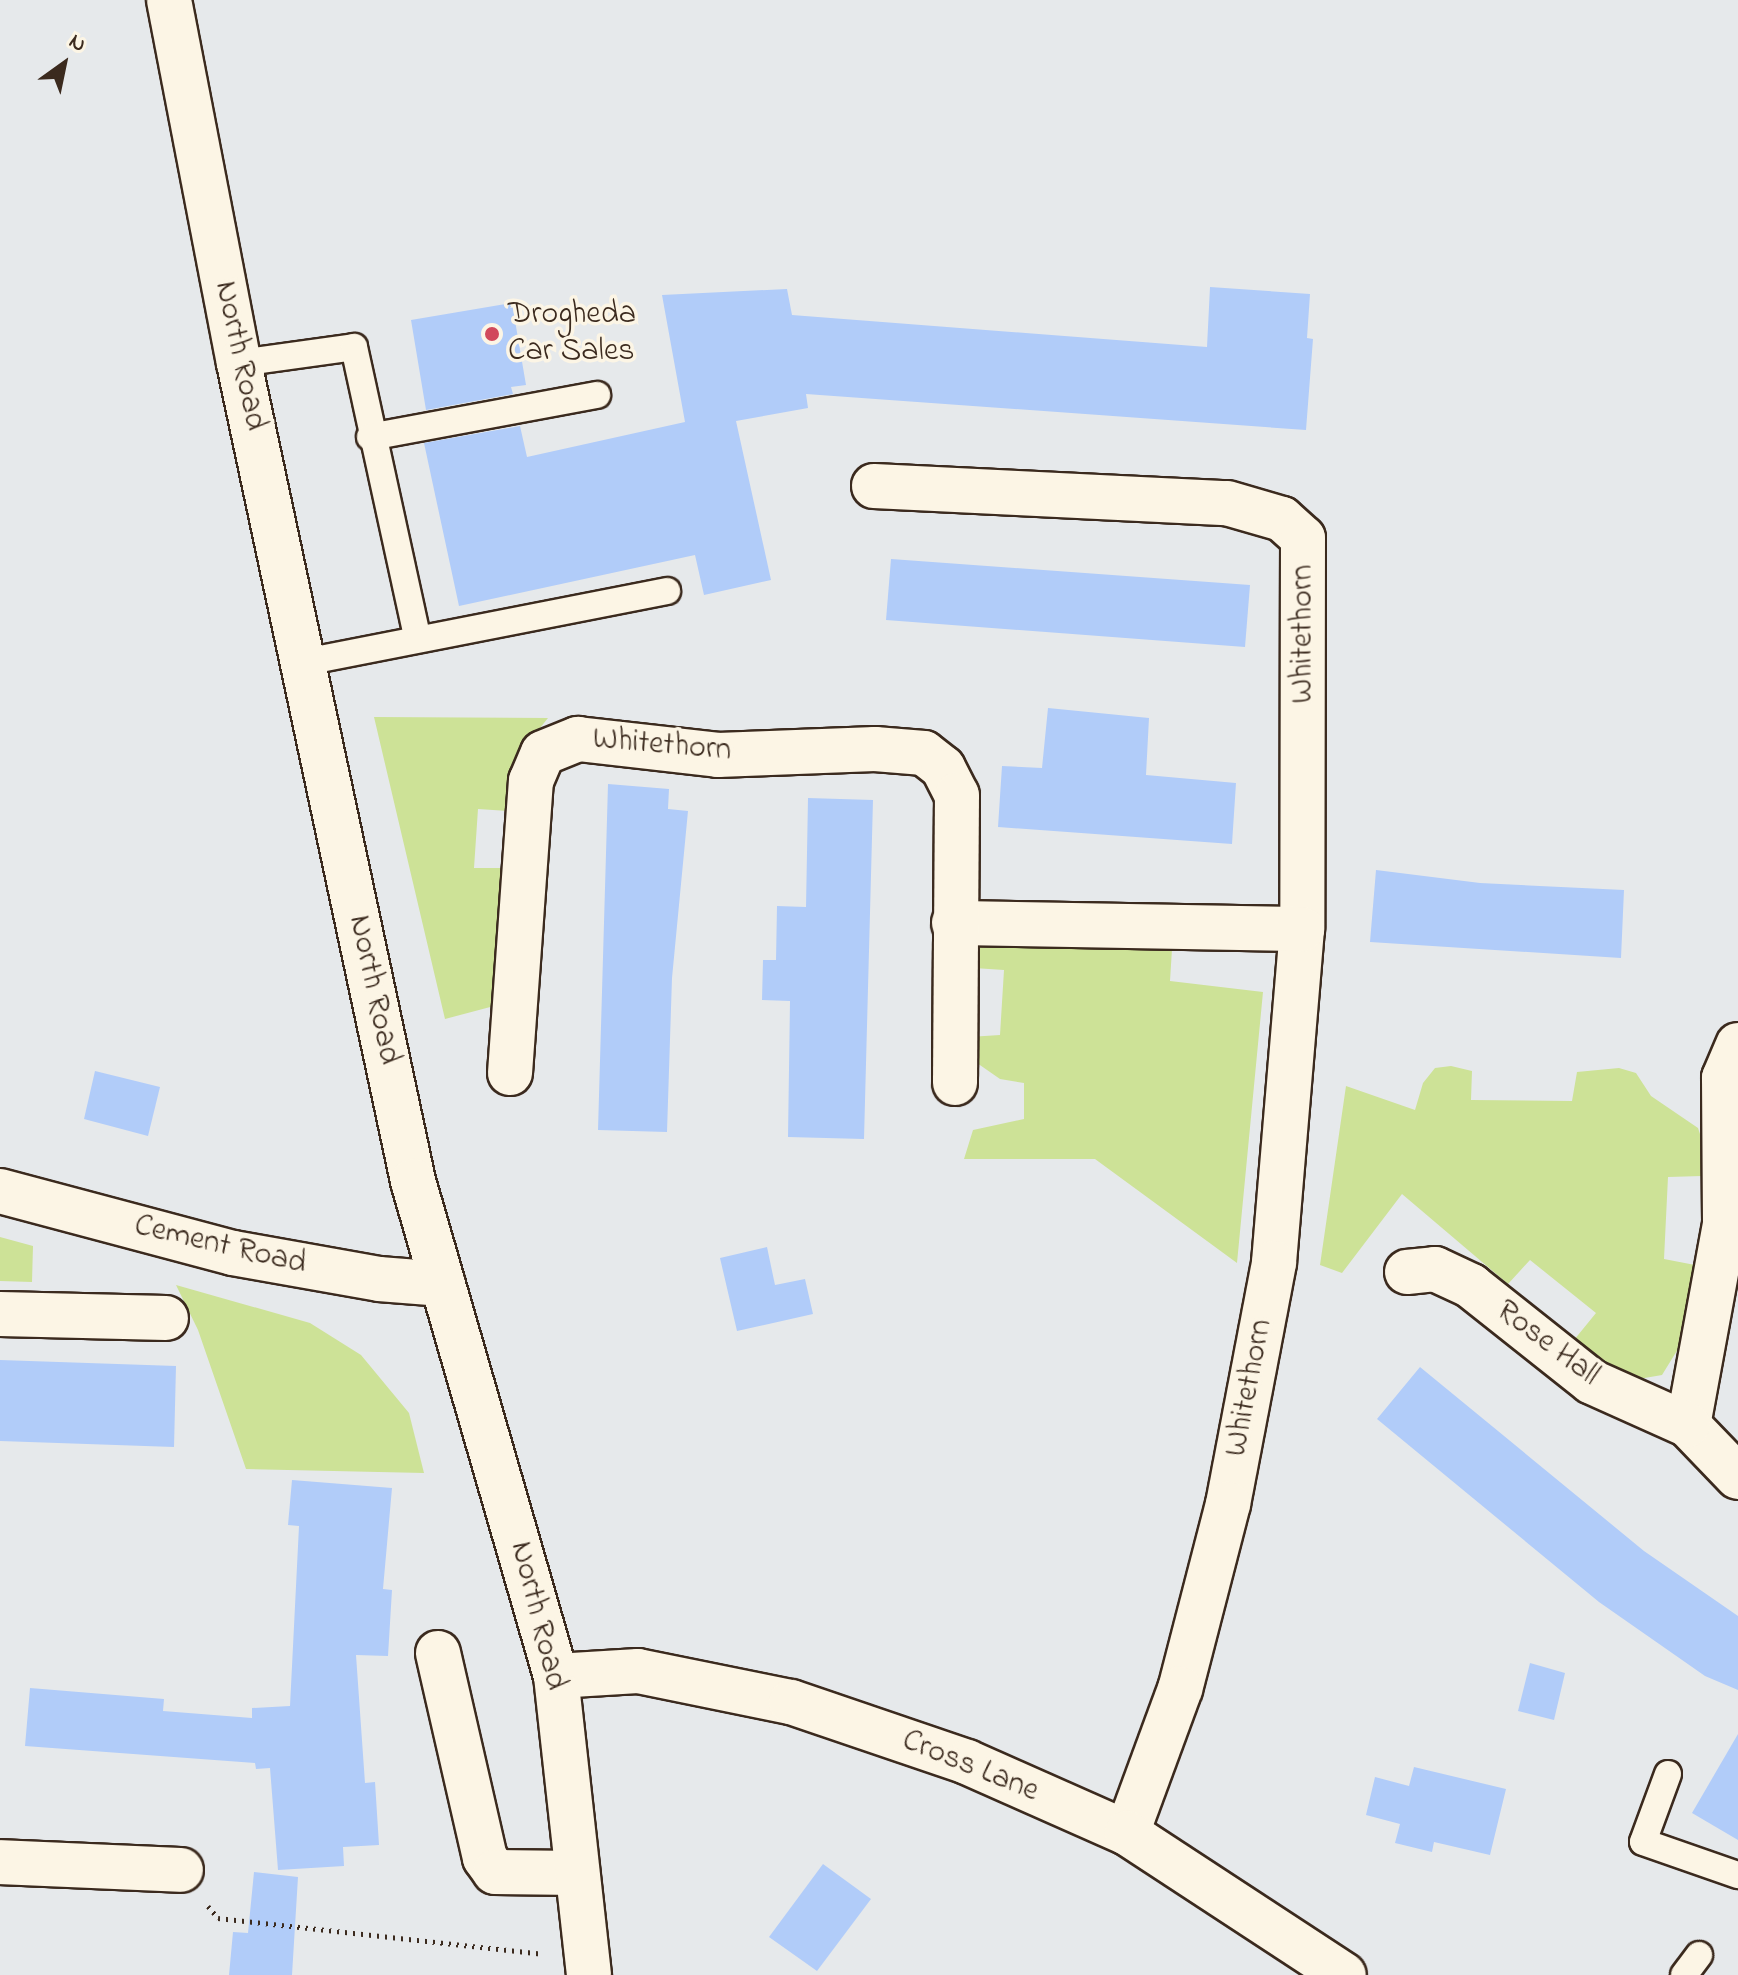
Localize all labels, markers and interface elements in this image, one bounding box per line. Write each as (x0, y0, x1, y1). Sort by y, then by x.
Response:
north arrow (24, 24, 104, 104)
text: N (62, 26, 92, 61)
street label: North Road (204, 278, 274, 434)
place label: Drogheda Car Sales (508, 297, 636, 372)
marker: Drogheda Car Sales (483, 325, 501, 343)
street label: Whitethorn (1285, 564, 1323, 704)
street label: Whitethorn (591, 721, 733, 771)
street label: North Road (338, 912, 408, 1068)
street label: Cement Road (130, 1208, 310, 1284)
street label: Rose Hall (1488, 1293, 1606, 1395)
street label: Whitethorn (1218, 1316, 1282, 1460)
street label: North Road (500, 1538, 574, 1694)
street label: Cross Lane (896, 1722, 1044, 1812)

